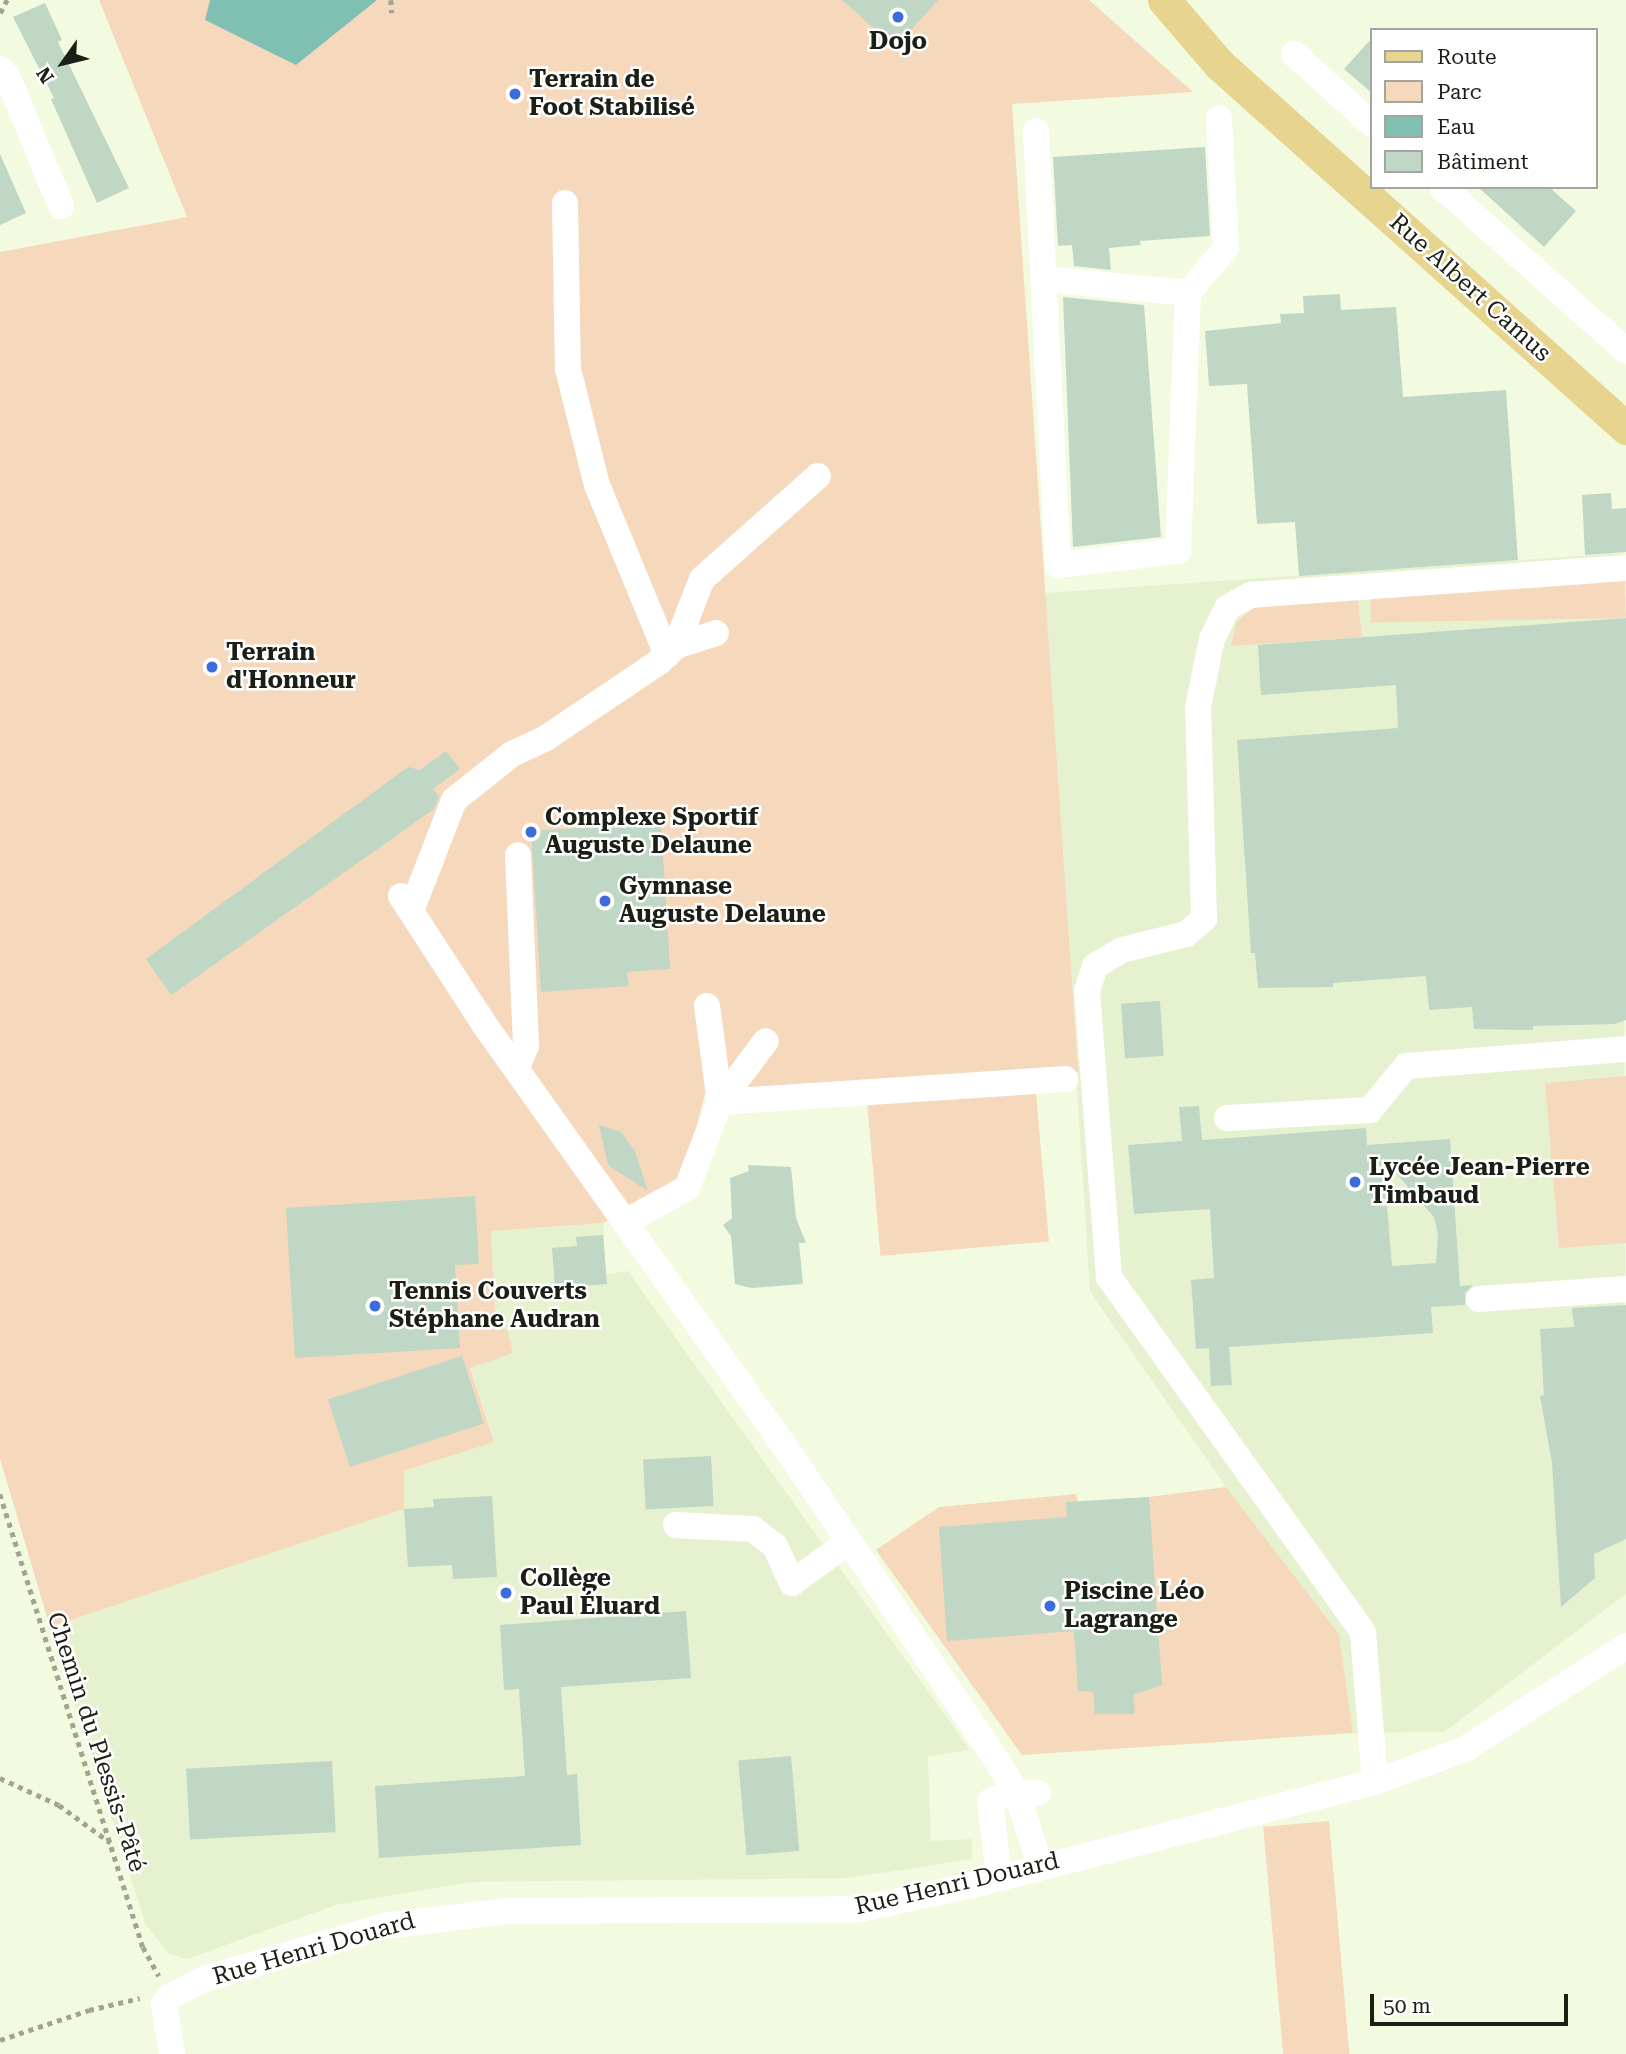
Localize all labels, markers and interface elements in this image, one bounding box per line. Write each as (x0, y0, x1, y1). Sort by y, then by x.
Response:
marker: Dojo (890, 9, 906, 25)
north arrow (28, 28, 98, 98)
place label: Dojo (869, 28, 927, 56)
legend (1370, 28, 1598, 189)
text: Route (1437, 45, 1496, 69)
text: N (32, 63, 59, 88)
place label: Terrain de Foot Stabilisé (529, 66, 695, 122)
text: Parc (1437, 80, 1481, 104)
marker: Terrain de Foot Stabilisé (507, 86, 523, 102)
text: Eau (1437, 115, 1475, 139)
text: Bâtiment (1437, 150, 1529, 174)
street label: Rue Albert Camus (1383, 208, 1557, 368)
place label: Terrain d'Honneur (226, 639, 356, 695)
marker: Terrain d'Honneur (204, 659, 220, 675)
place label: Complexe Sportif Auguste Delaune (545, 804, 758, 860)
marker: Complexe Sportif Auguste Delaune (523, 824, 539, 840)
place label: Gymnase Auguste Delaune (619, 873, 826, 929)
marker: Gymnase Auguste Delaune (597, 893, 613, 909)
place label: Lycée Jean-Pierre Timbaud (1369, 1154, 1590, 1210)
marker: Lycée Jean-Pierre Timbaud (1347, 1174, 1363, 1190)
place label: Tennis Couverts Stéphane Audran (389, 1278, 600, 1334)
marker: Tennis Couverts Stéphane Audran (367, 1298, 383, 1314)
place label: Collège Paul Éluard (520, 1565, 660, 1621)
place label: Piscine Léo Lagrange (1064, 1578, 1204, 1634)
marker: Collège Paul Éluard (498, 1585, 514, 1601)
marker: Piscine Léo Lagrange (1042, 1598, 1058, 1614)
street label: Chemin du Plessis-Pâté (40, 1609, 152, 1875)
street label: Rue Henri Douard (852, 1846, 1062, 1922)
street label: Rue Henri Douard (210, 1906, 418, 1992)
scale bar (1374, 1980, 1572, 2024)
text: 50 m (1383, 1994, 1431, 2018)

